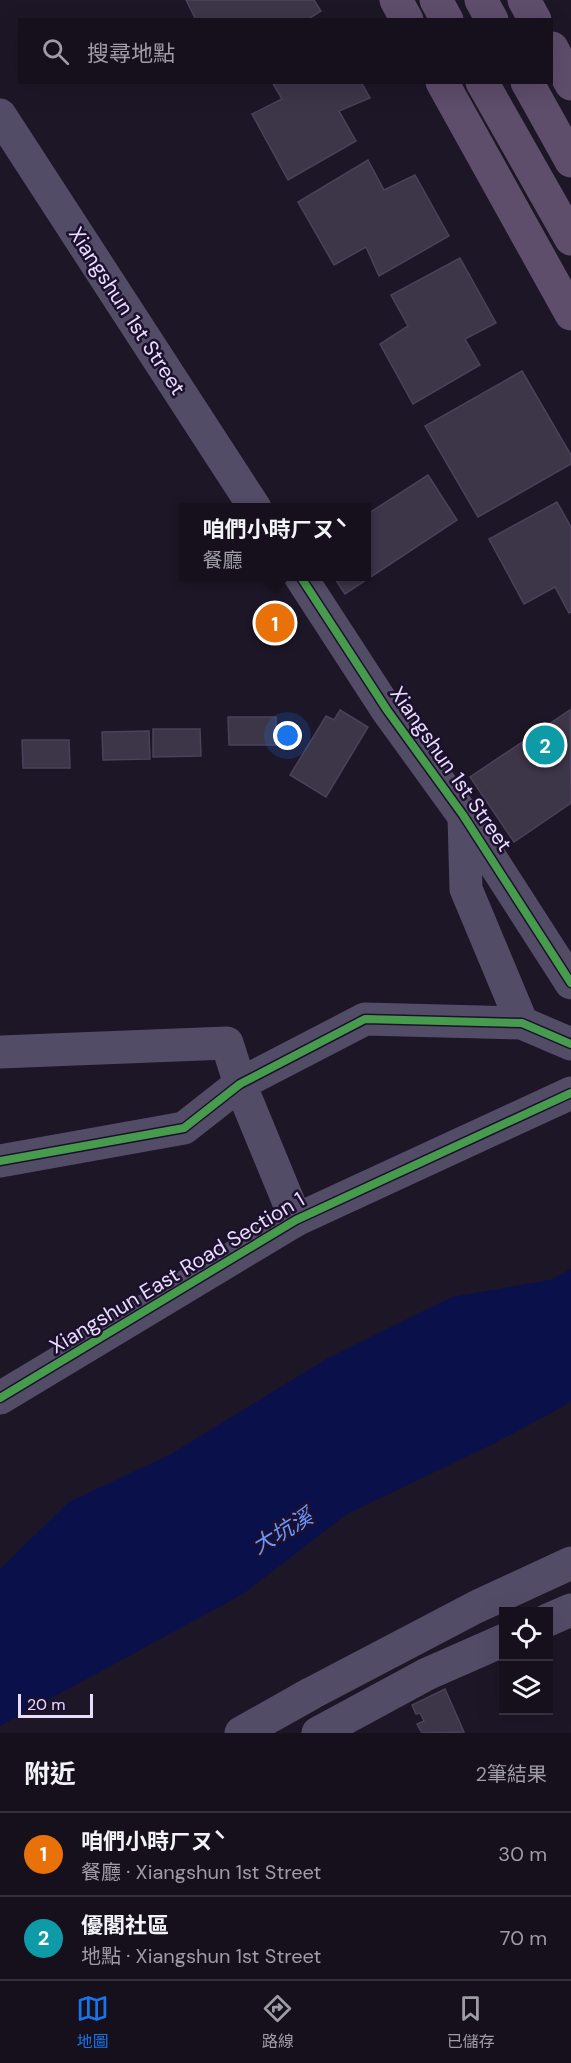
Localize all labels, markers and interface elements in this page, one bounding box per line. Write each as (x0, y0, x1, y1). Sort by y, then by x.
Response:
search box (18, 18, 553, 84)
icon: search (39, 35, 72, 68)
text: 搜尋地點 (87, 39, 175, 68)
street label: Xiangshun 1st Street (62, 222, 192, 400)
popup (179, 503, 371, 581)
text: 咱們小時ㄏㄡˋ (202, 515, 348, 544)
text: 餐廳 (202, 547, 242, 573)
pin: 1 (256, 600, 294, 646)
street label: Xiangshun 1st Street (384, 681, 518, 857)
your location (273, 721, 302, 750)
pin: 2 (526, 722, 564, 768)
street label: Xiangshun East Road Section 1 (44, 1186, 310, 1360)
water label: 大坑溪 (246, 1500, 321, 1561)
map controls (499, 1607, 553, 1715)
button: locate (499, 1607, 553, 1661)
button: layers (499, 1661, 553, 1715)
scale bar (18, 1691, 93, 1718)
text: 20 m (27, 1694, 66, 1715)
text: 附近 (24, 1757, 76, 1791)
text: 2筆結果 (475, 1761, 547, 1787)
text: 咱們小時ㄏㄡˋ (81, 1827, 226, 1856)
text: 1 (40, 1841, 47, 1867)
text: 30 m (498, 1841, 547, 1867)
text: 餐廳 · Xiangshun 1st Street (81, 1859, 321, 1885)
text: 優閣社區 (81, 1911, 169, 1940)
text: 2 (38, 1925, 49, 1951)
text: 70 m (500, 1925, 547, 1951)
text: 地點 · Xiangshun 1st Street (81, 1943, 321, 1969)
tab: 地圖 (76, 1992, 109, 2052)
tab: 路線 (261, 1992, 294, 2052)
tab: 已儲存 (447, 1992, 495, 2052)

